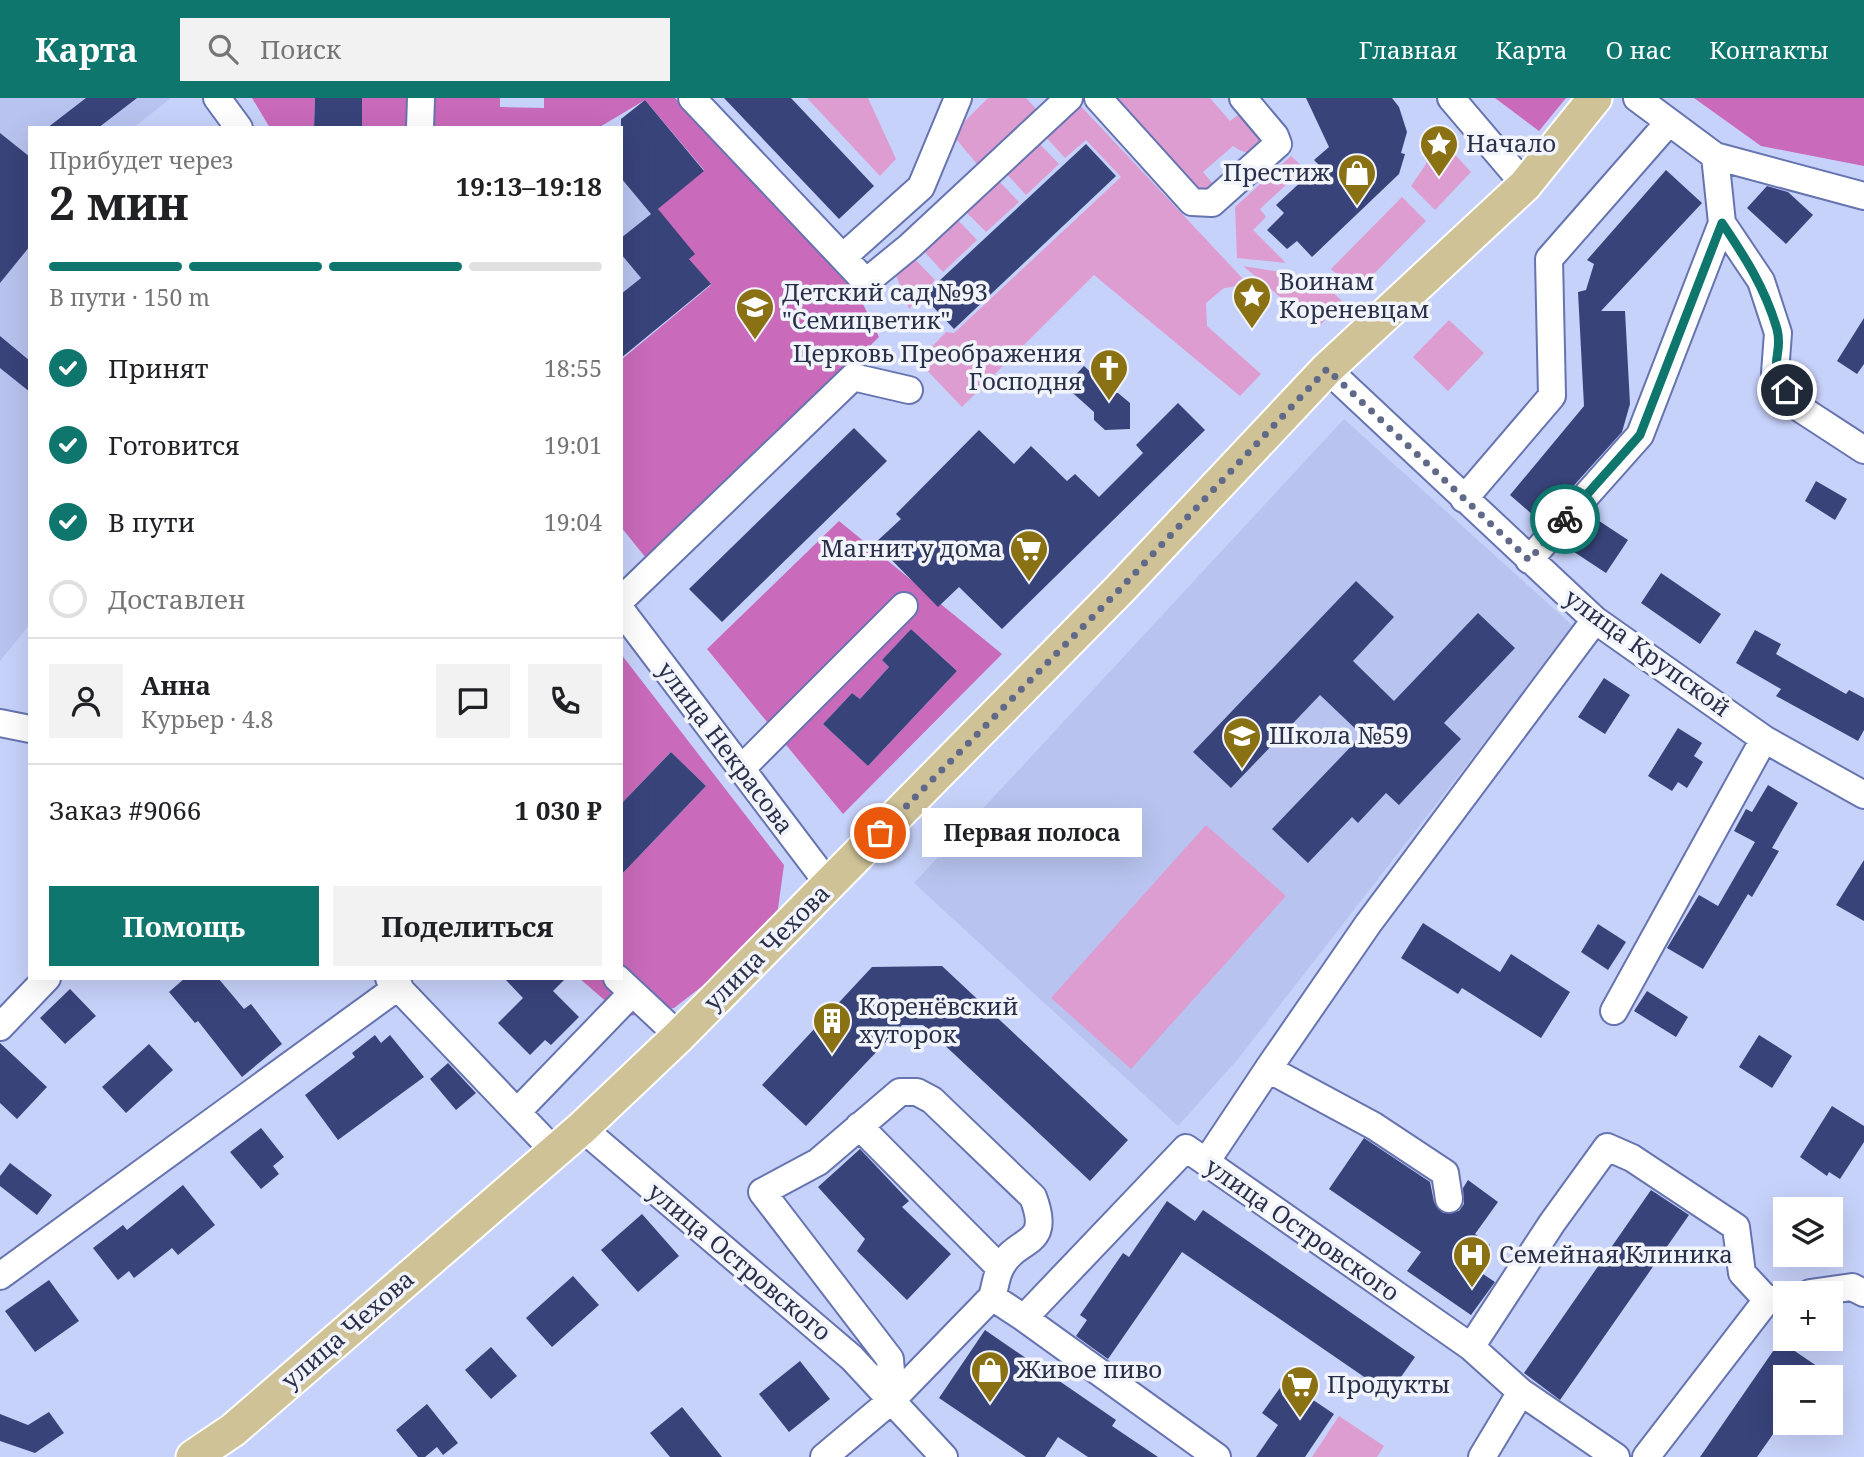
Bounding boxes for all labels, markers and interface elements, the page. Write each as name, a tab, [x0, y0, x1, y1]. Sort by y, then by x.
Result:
search box	[180, 18, 670, 81]
text: Карта	[35, 27, 138, 72]
icon: search	[204, 30, 242, 68]
text: Поиск	[260, 31, 341, 67]
text: Главная	[1359, 33, 1457, 66]
text: Карта	[1495, 33, 1568, 66]
text: О нас	[1606, 33, 1671, 66]
text: Контакты	[1709, 33, 1829, 66]
place icon: Начало	[1418, 123, 1460, 178]
place label: Начало	[1466, 126, 1556, 159]
text: Прибудет через	[49, 144, 233, 176]
shop icon: Престиж	[1336, 152, 1378, 207]
place label: Престиж	[1223, 155, 1331, 188]
text: 19:13–19:18	[456, 168, 602, 204]
text: 2 мин	[49, 171, 188, 233]
place label: Воинам Кореневцам	[1279, 264, 1429, 325]
place label: Детский сад №93 "Семицветик"	[782, 275, 988, 336]
place icon: Воинам Кореневцам	[1231, 275, 1273, 330]
text: В пути · 150 m	[49, 281, 210, 313]
school or university icon: Детский сад №93 "Семицветик"	[734, 286, 776, 341]
place label: Церковь Преображения Господня	[793, 336, 1082, 397]
church icon: Церковь Преображения Господня	[1088, 347, 1130, 402]
icon: check	[49, 349, 87, 387]
text: Принят	[108, 350, 209, 386]
text: 18:55	[544, 352, 602, 384]
pin	[1757, 360, 1817, 420]
icon: home	[1768, 371, 1806, 409]
icon: check	[49, 426, 87, 464]
text: Готовится	[108, 427, 240, 463]
text: 19:01	[544, 429, 602, 461]
courier	[1530, 484, 1600, 554]
icon: bike	[1546, 500, 1584, 538]
icon: check	[49, 503, 87, 541]
text: В пути	[108, 504, 195, 540]
text: 19:04	[544, 506, 602, 538]
supermarket icon: Магнит у дома	[1008, 528, 1050, 583]
place label: Магнит у дома	[821, 531, 1002, 564]
street label: улица Крупской	[1558, 580, 1738, 723]
text: Доставлен	[108, 581, 245, 617]
street label: улица Некрасова	[650, 654, 802, 840]
button: person	[49, 664, 123, 738]
button: chat	[436, 664, 510, 738]
button: phone	[528, 664, 602, 738]
text: Анна	[141, 667, 211, 703]
text: Курьер · 4.8	[141, 703, 273, 735]
school or university icon: Школа №59	[1221, 715, 1263, 770]
place label: Школа №59	[1269, 718, 1409, 751]
text: Заказ #9066	[49, 792, 201, 828]
text: 1 030 ₽	[514, 792, 602, 828]
pin	[850, 803, 910, 863]
callout: Первая полоса	[922, 808, 1142, 858]
icon: bag	[861, 814, 899, 852]
text: Первая полоса	[943, 816, 1121, 848]
street label: улица Чехова	[696, 877, 836, 1017]
button: Помощь	[49, 886, 319, 966]
button: Поделиться	[333, 886, 602, 966]
place label: Коренёвский хуторок	[859, 989, 1018, 1050]
building icon: Коренёвский хуторок	[811, 1000, 853, 1055]
street label: улица Островского	[1199, 1149, 1407, 1308]
street label: улица Островского	[641, 1174, 839, 1347]
map controls	[1773, 1197, 1843, 1435]
button: layers	[1773, 1197, 1843, 1267]
hospital icon: Семейная Клиника	[1451, 1234, 1493, 1289]
place label: Семейная Клиника	[1499, 1237, 1733, 1270]
street label: улица Чехова	[274, 1262, 421, 1396]
button: +	[1773, 1281, 1843, 1351]
shop icon: Живое пиво	[969, 1349, 1011, 1404]
place label: Живое пиво	[1016, 1352, 1162, 1385]
supermarket icon: Продукты	[1279, 1364, 1321, 1419]
button: −	[1773, 1365, 1843, 1435]
place label: Продукты	[1327, 1367, 1450, 1400]

